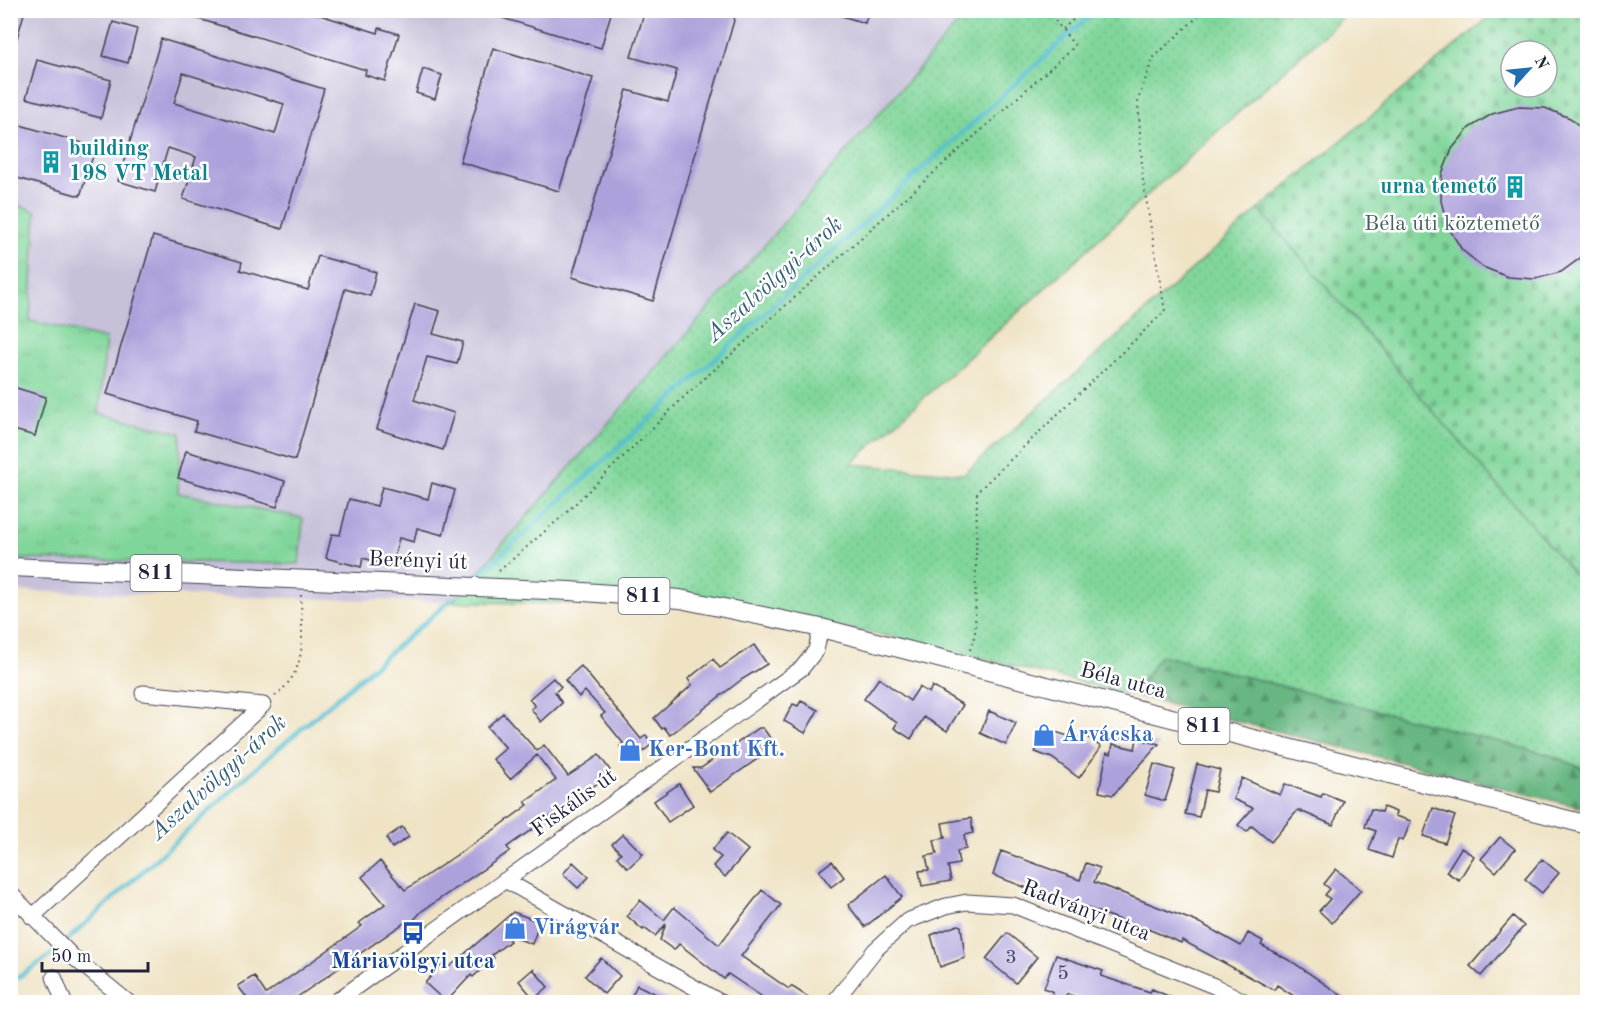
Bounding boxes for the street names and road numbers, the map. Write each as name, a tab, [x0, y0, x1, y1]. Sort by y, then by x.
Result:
street label: Berényi út	[368, 548, 468, 574]
road number: 811	[130, 555, 182, 591]
road number: 811	[618, 578, 670, 614]
street label: Béla utca	[1078, 659, 1169, 703]
road number: 811	[1178, 708, 1230, 744]
street label: Fiskális út	[527, 765, 621, 841]
street label: Radványi utca	[1019, 876, 1153, 946]

